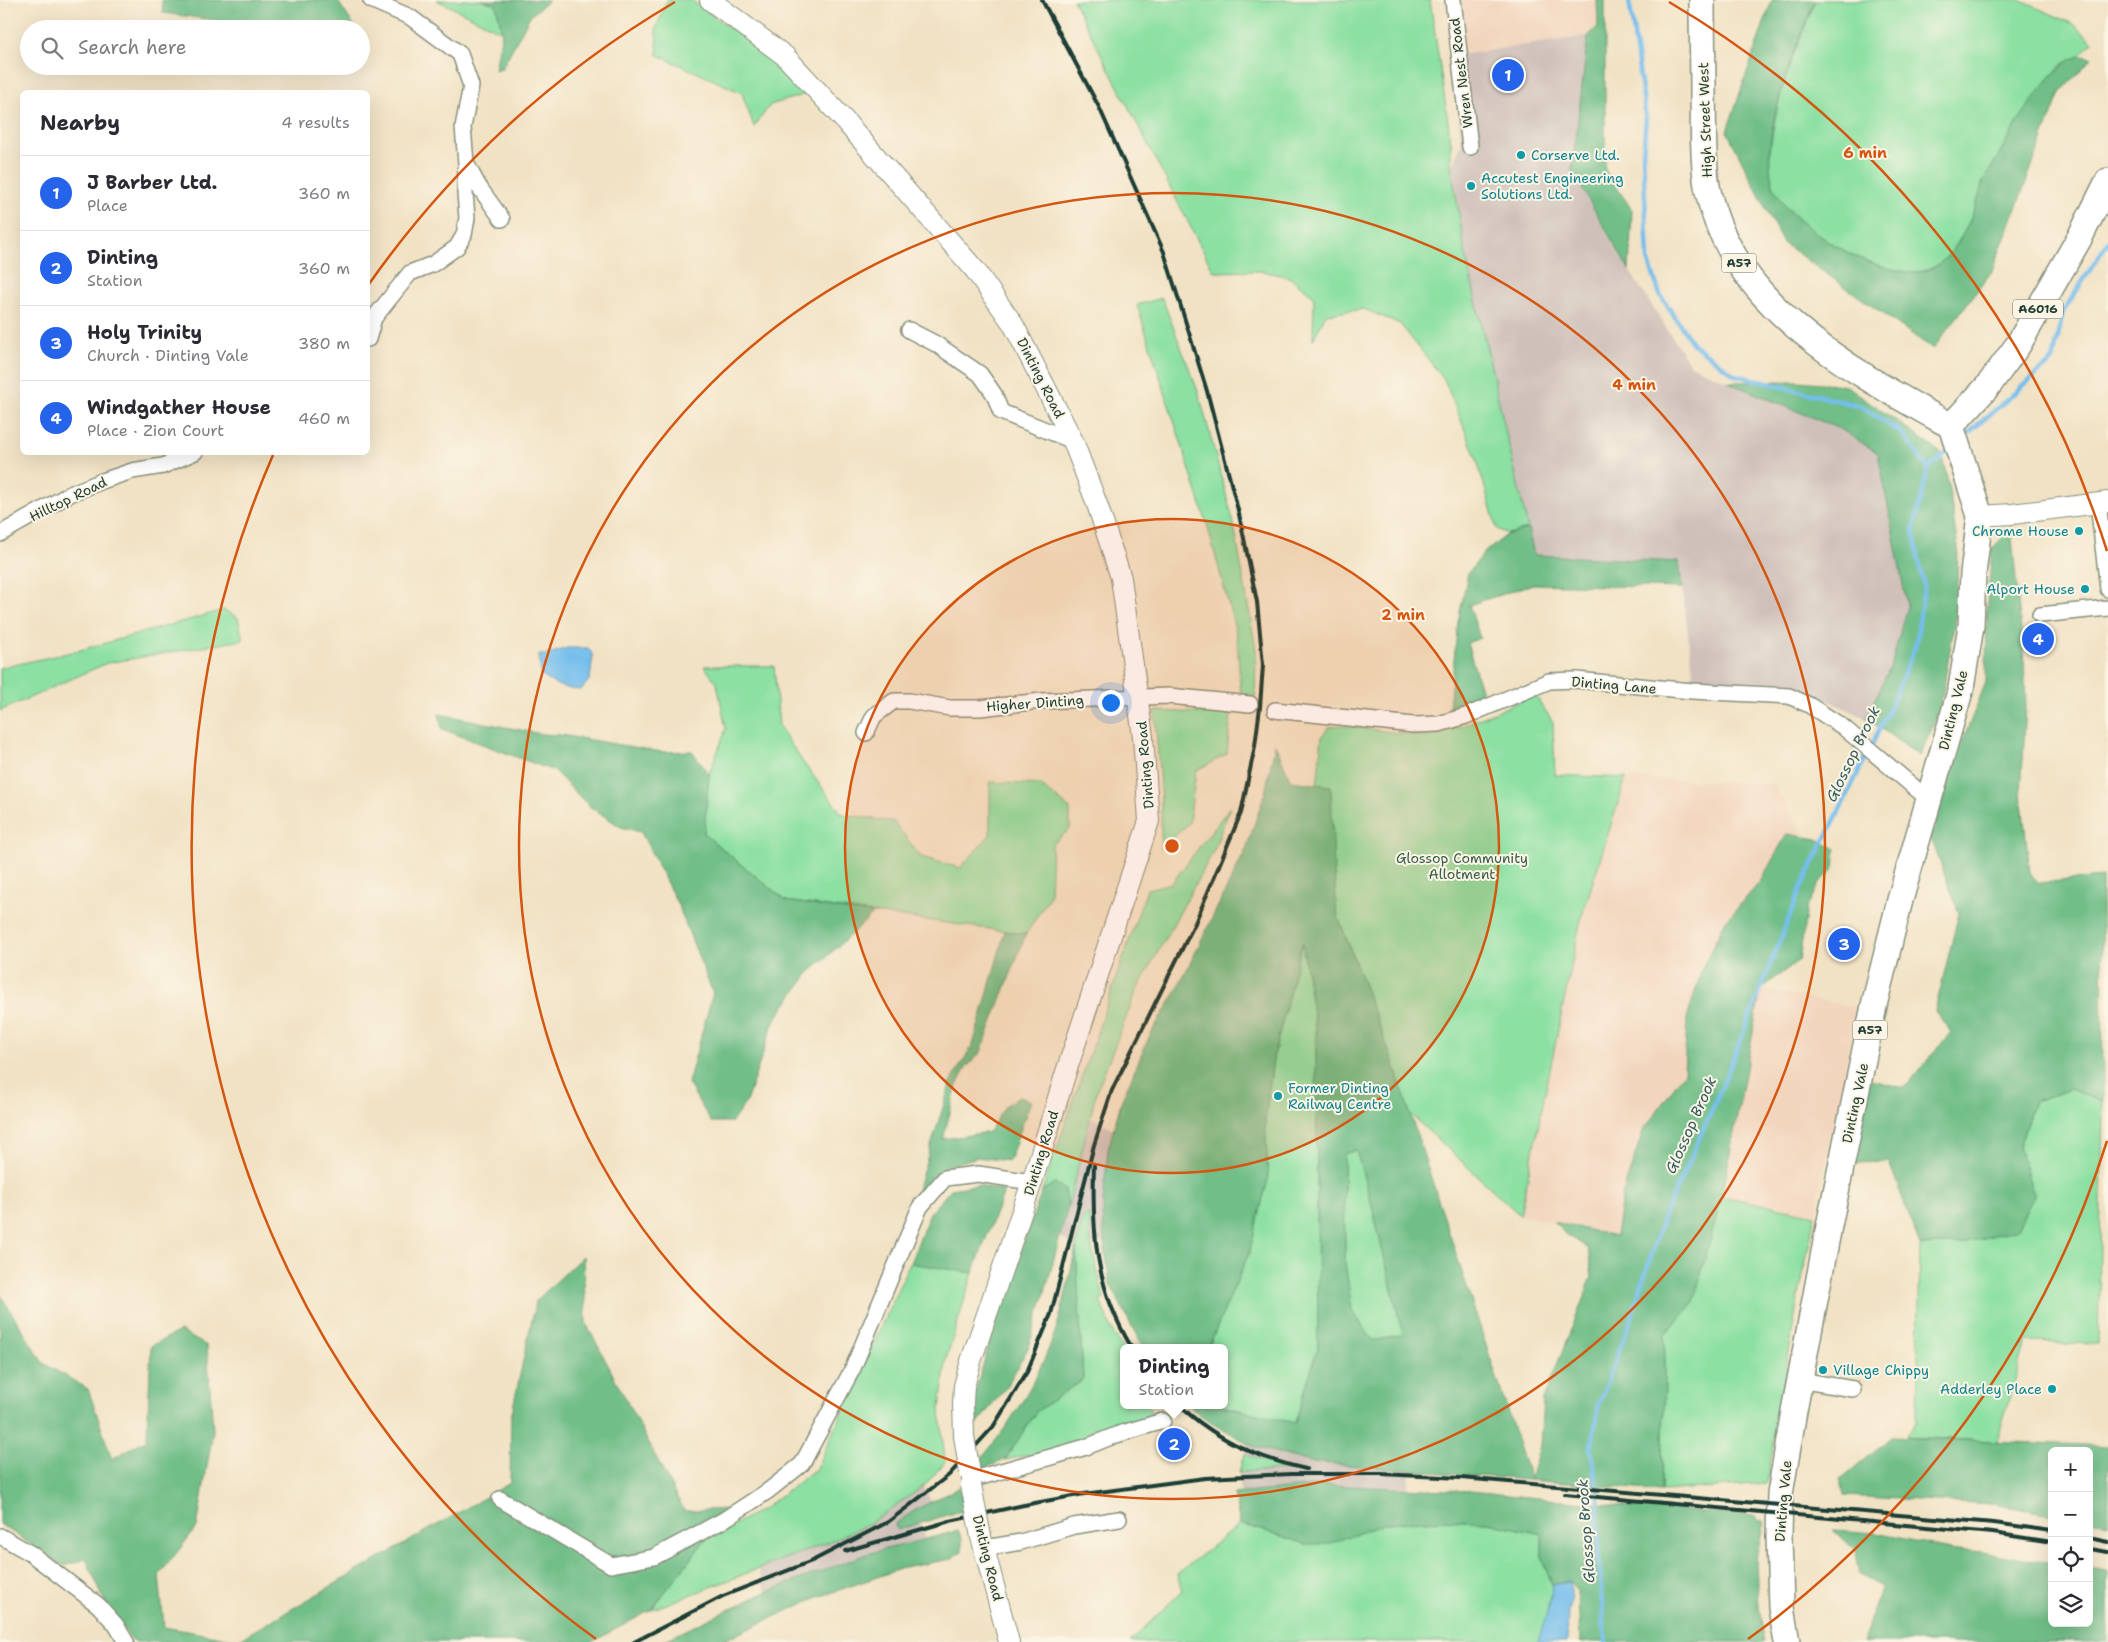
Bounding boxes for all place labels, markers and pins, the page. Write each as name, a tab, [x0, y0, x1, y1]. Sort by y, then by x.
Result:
pin: 1	[1492, 56, 1524, 94]
place label: Corserve Ltd.	[1531, 146, 1620, 164]
marker: Corserve Ltd.	[1515, 149, 1527, 161]
place label: Accutest Engineering Solutions Ltd.	[1481, 169, 1624, 203]
marker: Accutest Engineering Solutions Ltd.	[1465, 180, 1477, 192]
place label: Chrome House	[1972, 522, 2069, 540]
marker: Chrome House	[2073, 525, 2085, 537]
place label: Alport House	[1986, 580, 2075, 598]
marker: Alport House	[2079, 583, 2091, 595]
pin: 4	[2022, 620, 2054, 658]
centre of rings	[1163, 837, 1181, 855]
pin: 3	[1828, 925, 1860, 963]
place label: Former Dinting Railway Centre	[1288, 1079, 1391, 1113]
marker: Former Dinting Railway Centre	[1272, 1090, 1284, 1102]
place label: Village Chippy	[1833, 1361, 1929, 1379]
marker: Village Chippy	[1817, 1364, 1829, 1376]
place label: Adderley Place	[1940, 1380, 2042, 1398]
marker: Adderley Place	[2046, 1383, 2058, 1395]
pin: 2	[1158, 1425, 1190, 1463]

